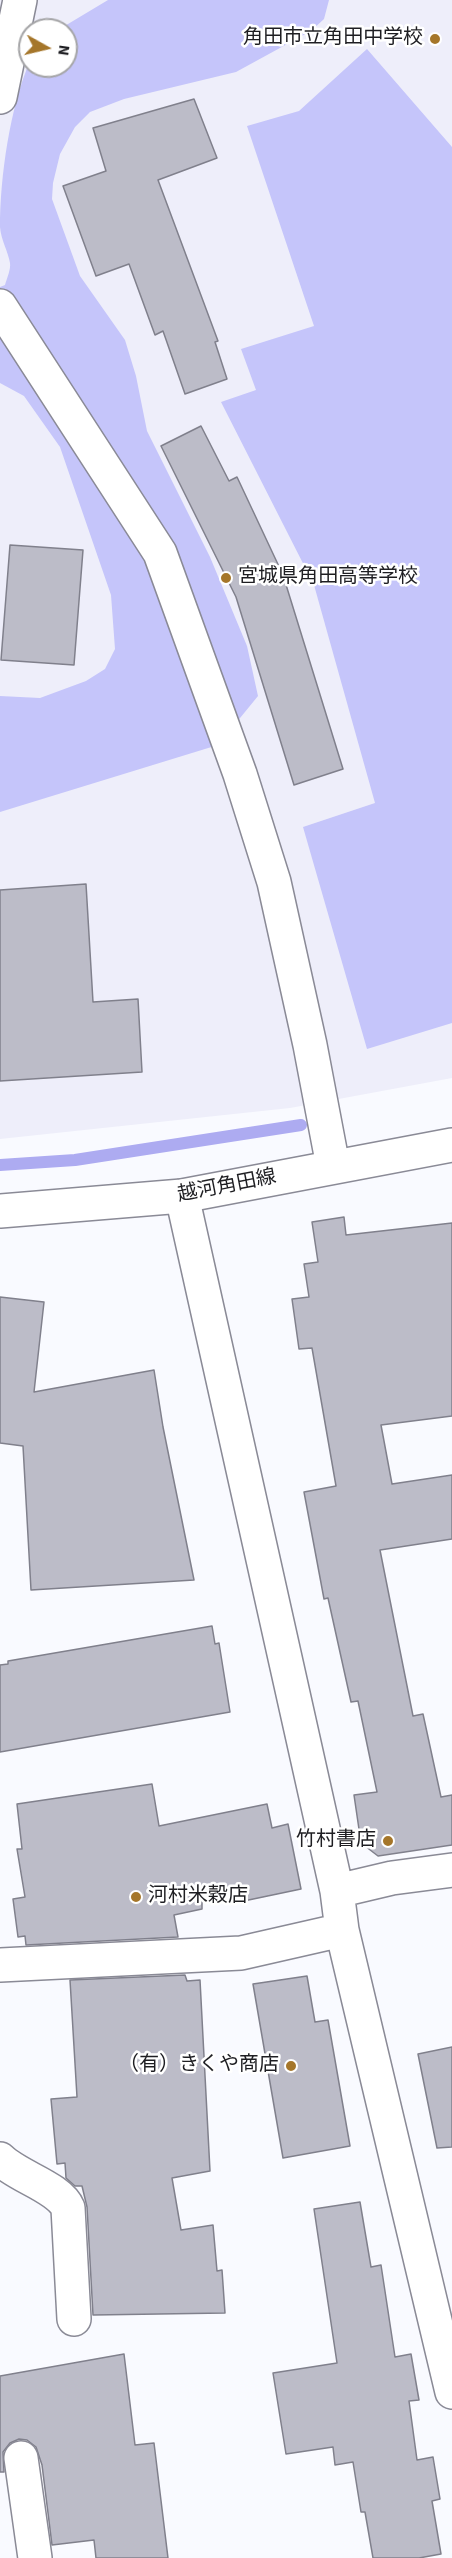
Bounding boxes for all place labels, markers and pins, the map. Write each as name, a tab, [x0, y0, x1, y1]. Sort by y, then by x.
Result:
place label: 角田市立角田中学校	[243, 27, 423, 51]
marker: 角田市立角田中学校	[428, 32, 442, 46]
place label: 宮城県角田高等学校	[238, 566, 418, 590]
marker: 宮城県角田高等学校	[219, 571, 233, 585]
place label: 竹村書店	[296, 1829, 376, 1853]
marker: 竹村書店	[381, 1834, 395, 1848]
place label: 河村米穀店	[148, 1885, 248, 1909]
marker: 河村米穀店	[129, 1890, 143, 1904]
place label: （有）きくや商店	[119, 2054, 279, 2078]
marker: （有）きくや商店	[284, 2059, 298, 2073]

